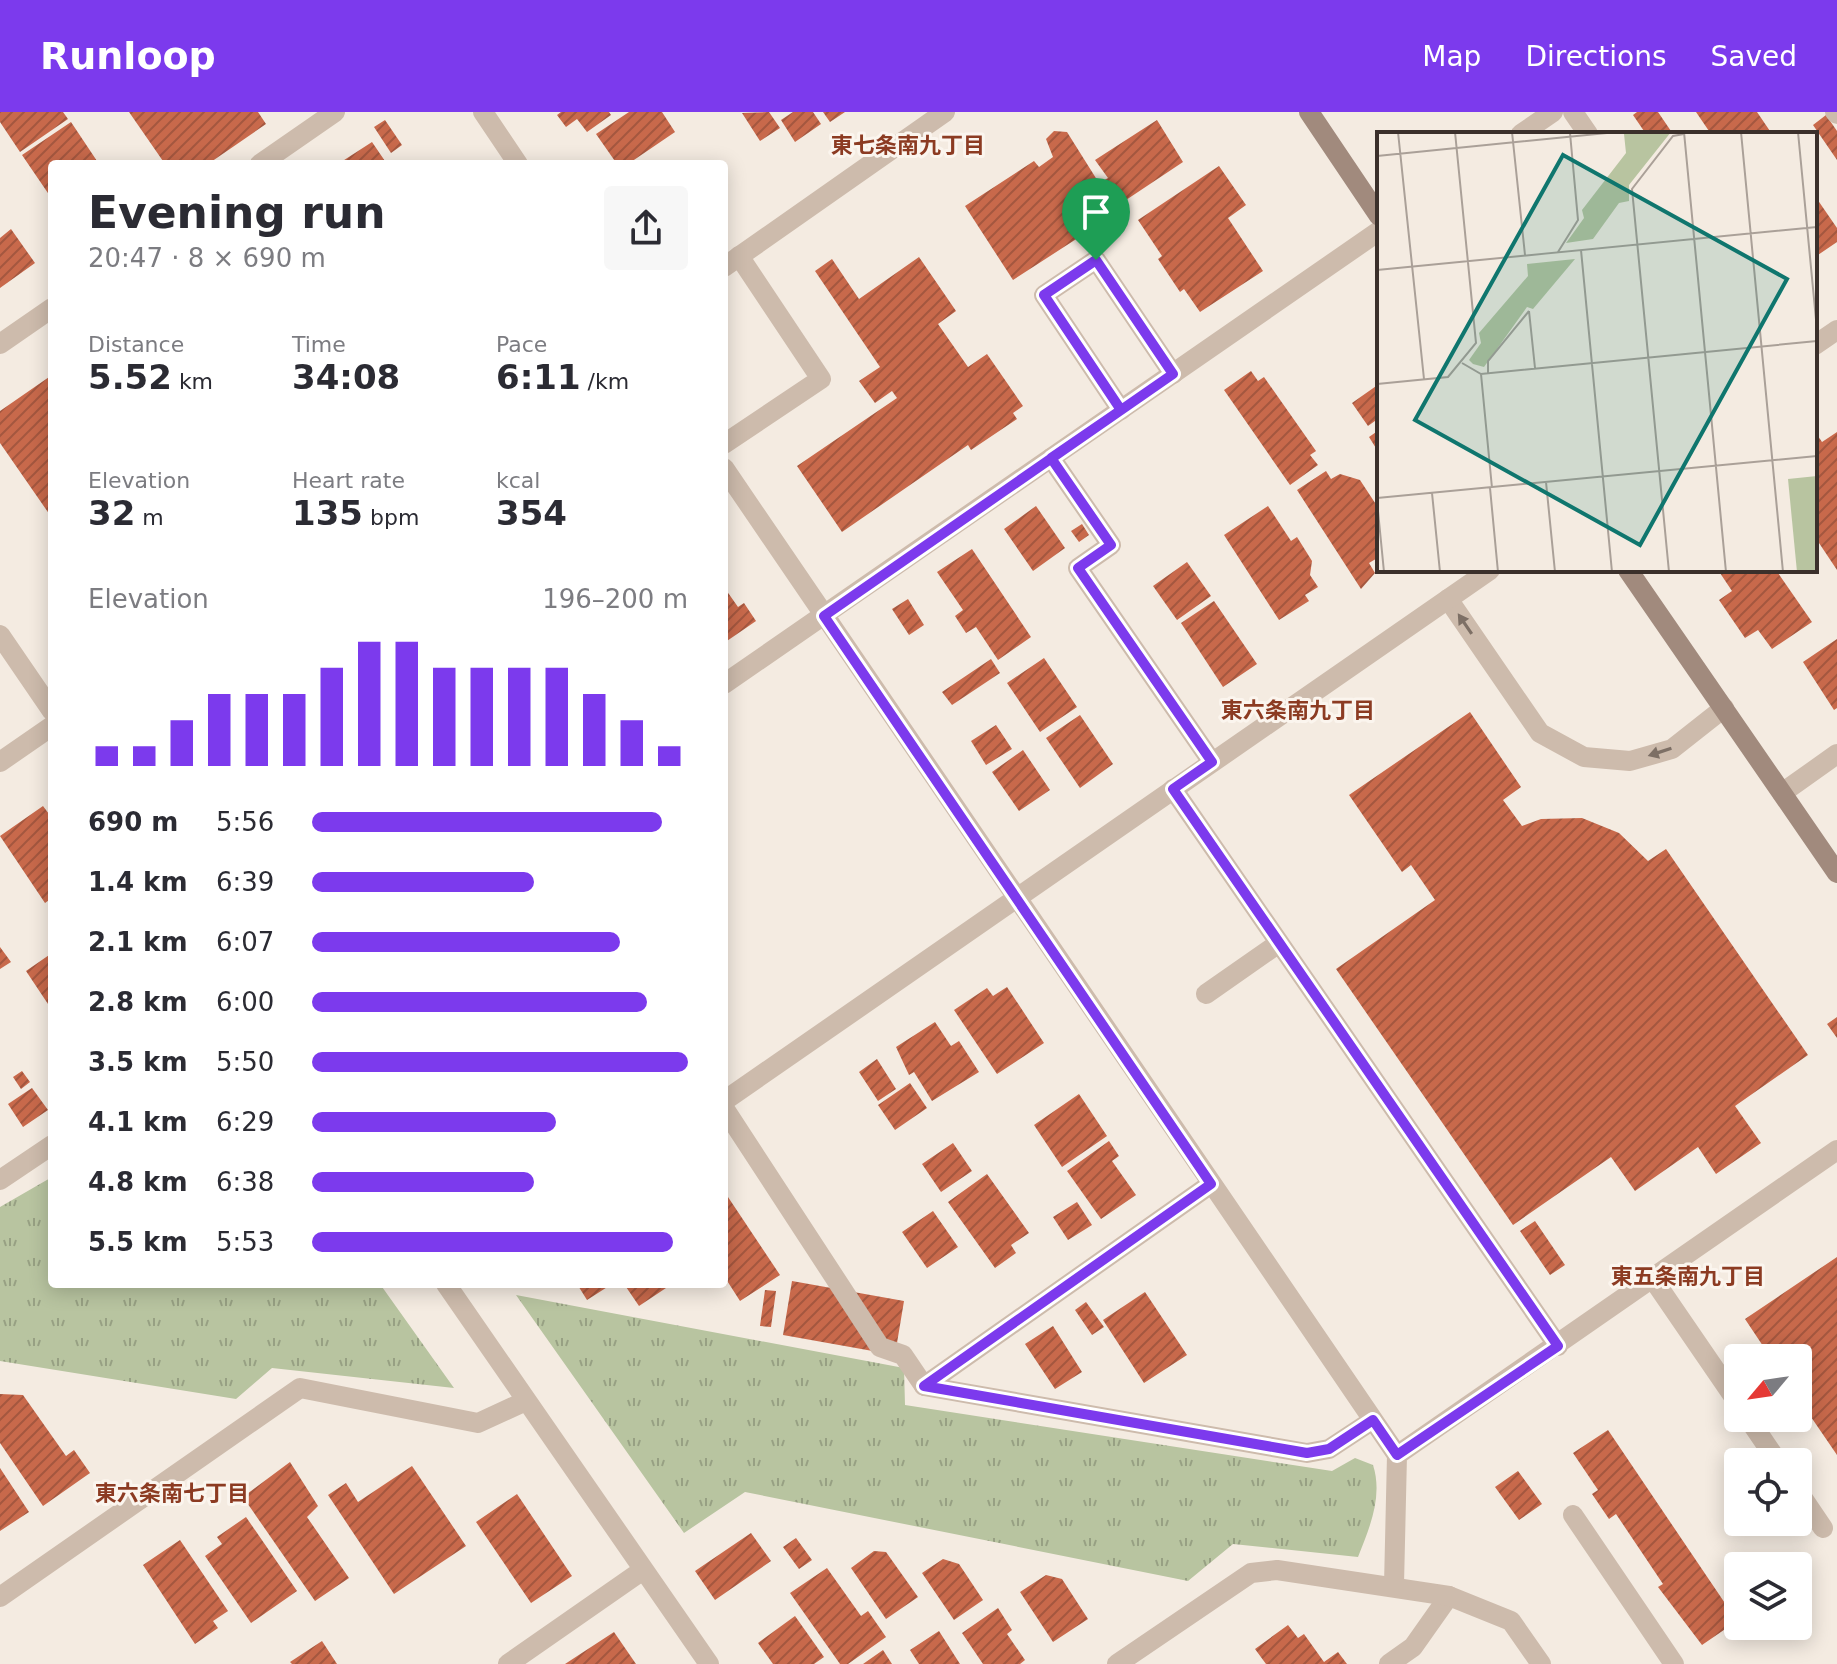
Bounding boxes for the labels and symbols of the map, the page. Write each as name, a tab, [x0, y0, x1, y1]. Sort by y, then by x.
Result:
inset map	[1377, 132, 1817, 572]
district label: 東七条南九丁目	[831, 133, 985, 158]
pin	[1062, 178, 1130, 260]
one-way arrow	[1458, 613, 1473, 635]
district label: 東六条南九丁目	[1221, 698, 1375, 723]
one-way arrow	[1648, 746, 1672, 758]
district label: 東五条南九丁目	[1611, 1264, 1765, 1289]
north arrow	[1724, 1344, 1812, 1432]
district label: 東六条南七丁目	[95, 1481, 249, 1506]

